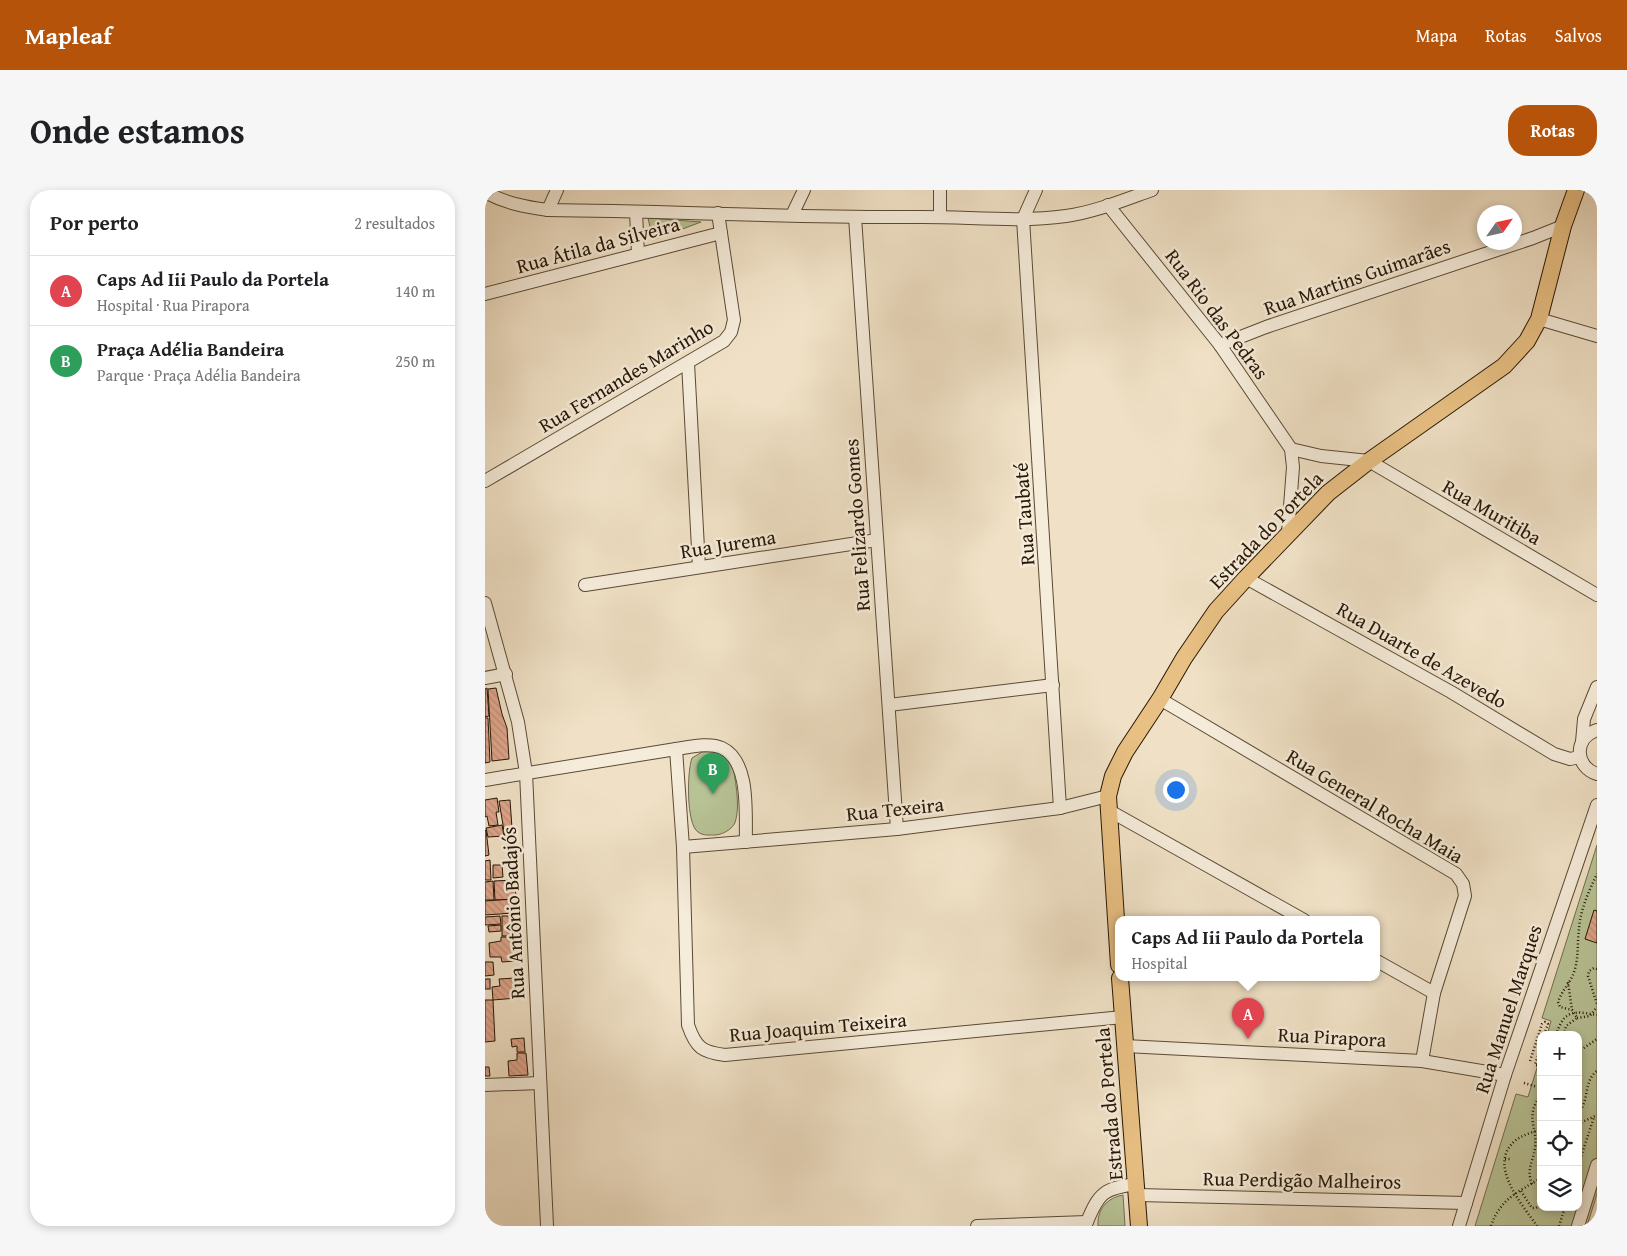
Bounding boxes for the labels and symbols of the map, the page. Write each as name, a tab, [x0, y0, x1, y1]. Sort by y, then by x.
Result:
north arrow	[1477, 205, 1522, 250]
street label: Rua Átila da Silveira	[513, 209, 683, 280]
street label: Rua Martins Guimarães	[1260, 231, 1454, 322]
street label: Rua Rio das Pedras	[1159, 242, 1276, 385]
street label: Rua Fernandes Marinho	[533, 312, 719, 439]
street label: Rua Felizardo Gomes	[836, 438, 877, 612]
street label: Rua Taubaté	[1005, 462, 1042, 566]
street label: Estrada do Portela	[1202, 464, 1330, 595]
street label: Rua Muritiba	[1437, 472, 1547, 552]
street label: Rua Jurema	[678, 522, 778, 565]
street label: Rua Duarte de Azevedo	[1332, 594, 1513, 715]
street label: Rua General Rocha Maia	[1281, 741, 1470, 870]
pin: B	[697, 753, 729, 794]
your location	[1163, 777, 1189, 803]
street label: Rua Texeira	[845, 789, 946, 828]
street label: Rua Antônio Badajós	[493, 826, 532, 1000]
street label: Rua Manuel Marques	[1467, 921, 1549, 1097]
pin: A	[1232, 998, 1264, 1039]
street label: Rua Joaquim Teixeira	[728, 1004, 908, 1049]
street label: Rua Pirapora	[1277, 1019, 1388, 1054]
street label: Estrada do Portela	[1087, 1026, 1130, 1182]
street label: Rua Perdigão Malheiros	[1203, 1163, 1402, 1196]

